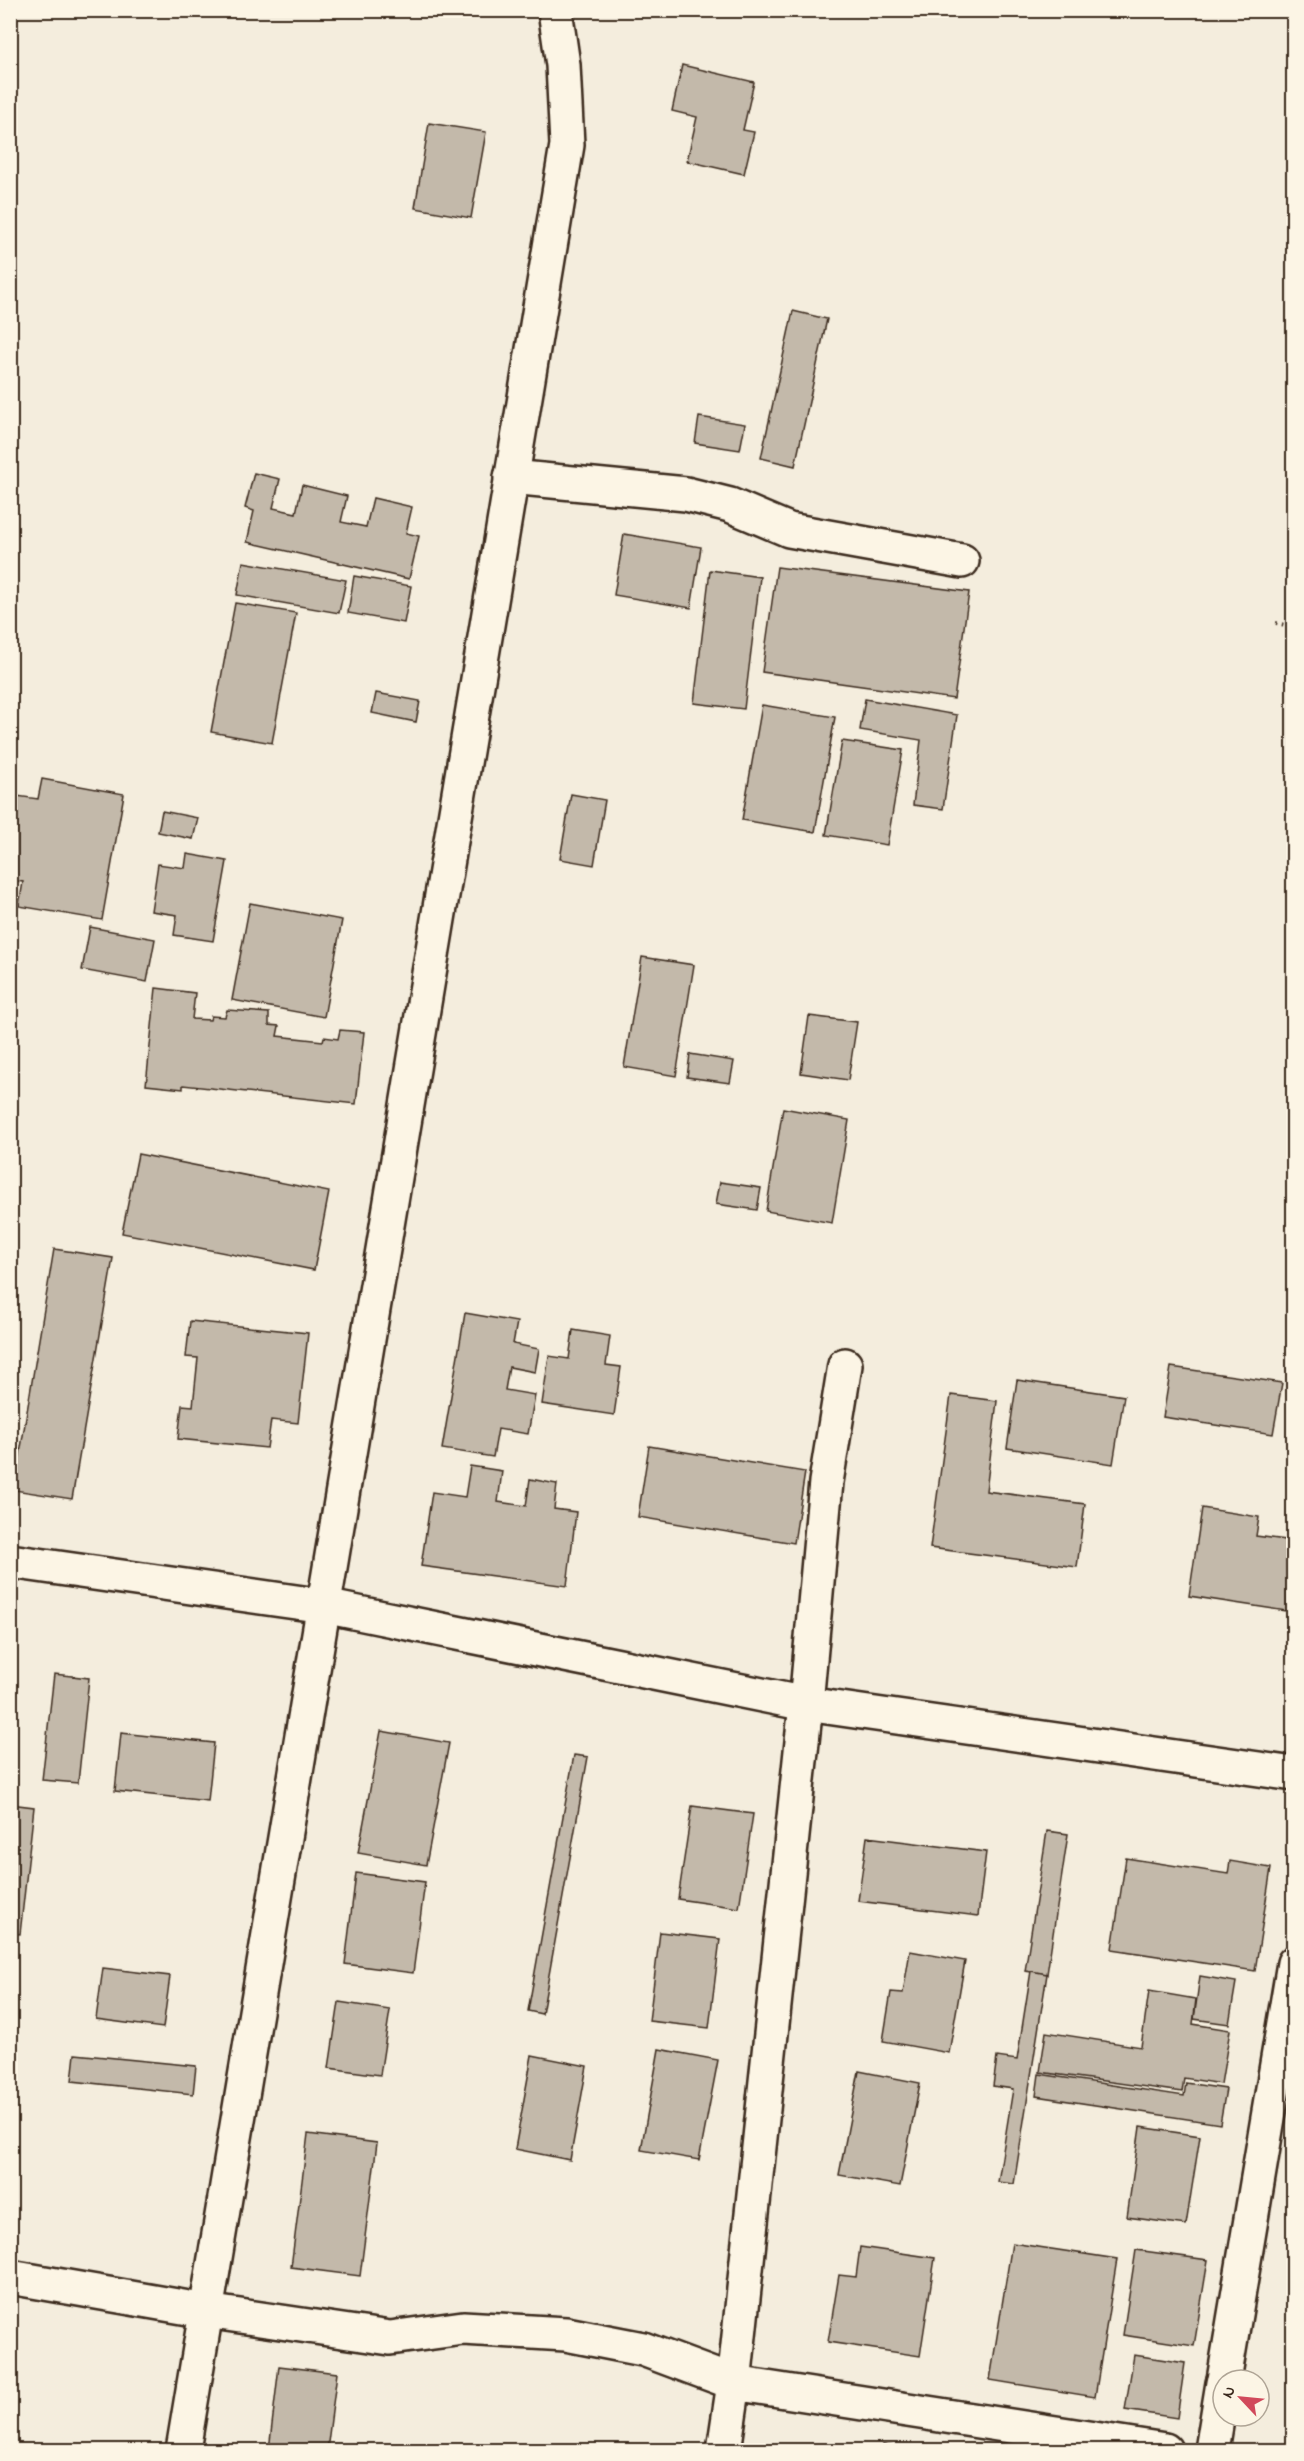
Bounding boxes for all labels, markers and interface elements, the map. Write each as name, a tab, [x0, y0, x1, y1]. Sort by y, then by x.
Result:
north arrow	[1211, 2368, 1271, 2428]
text: N	[1216, 2382, 1243, 2402]

